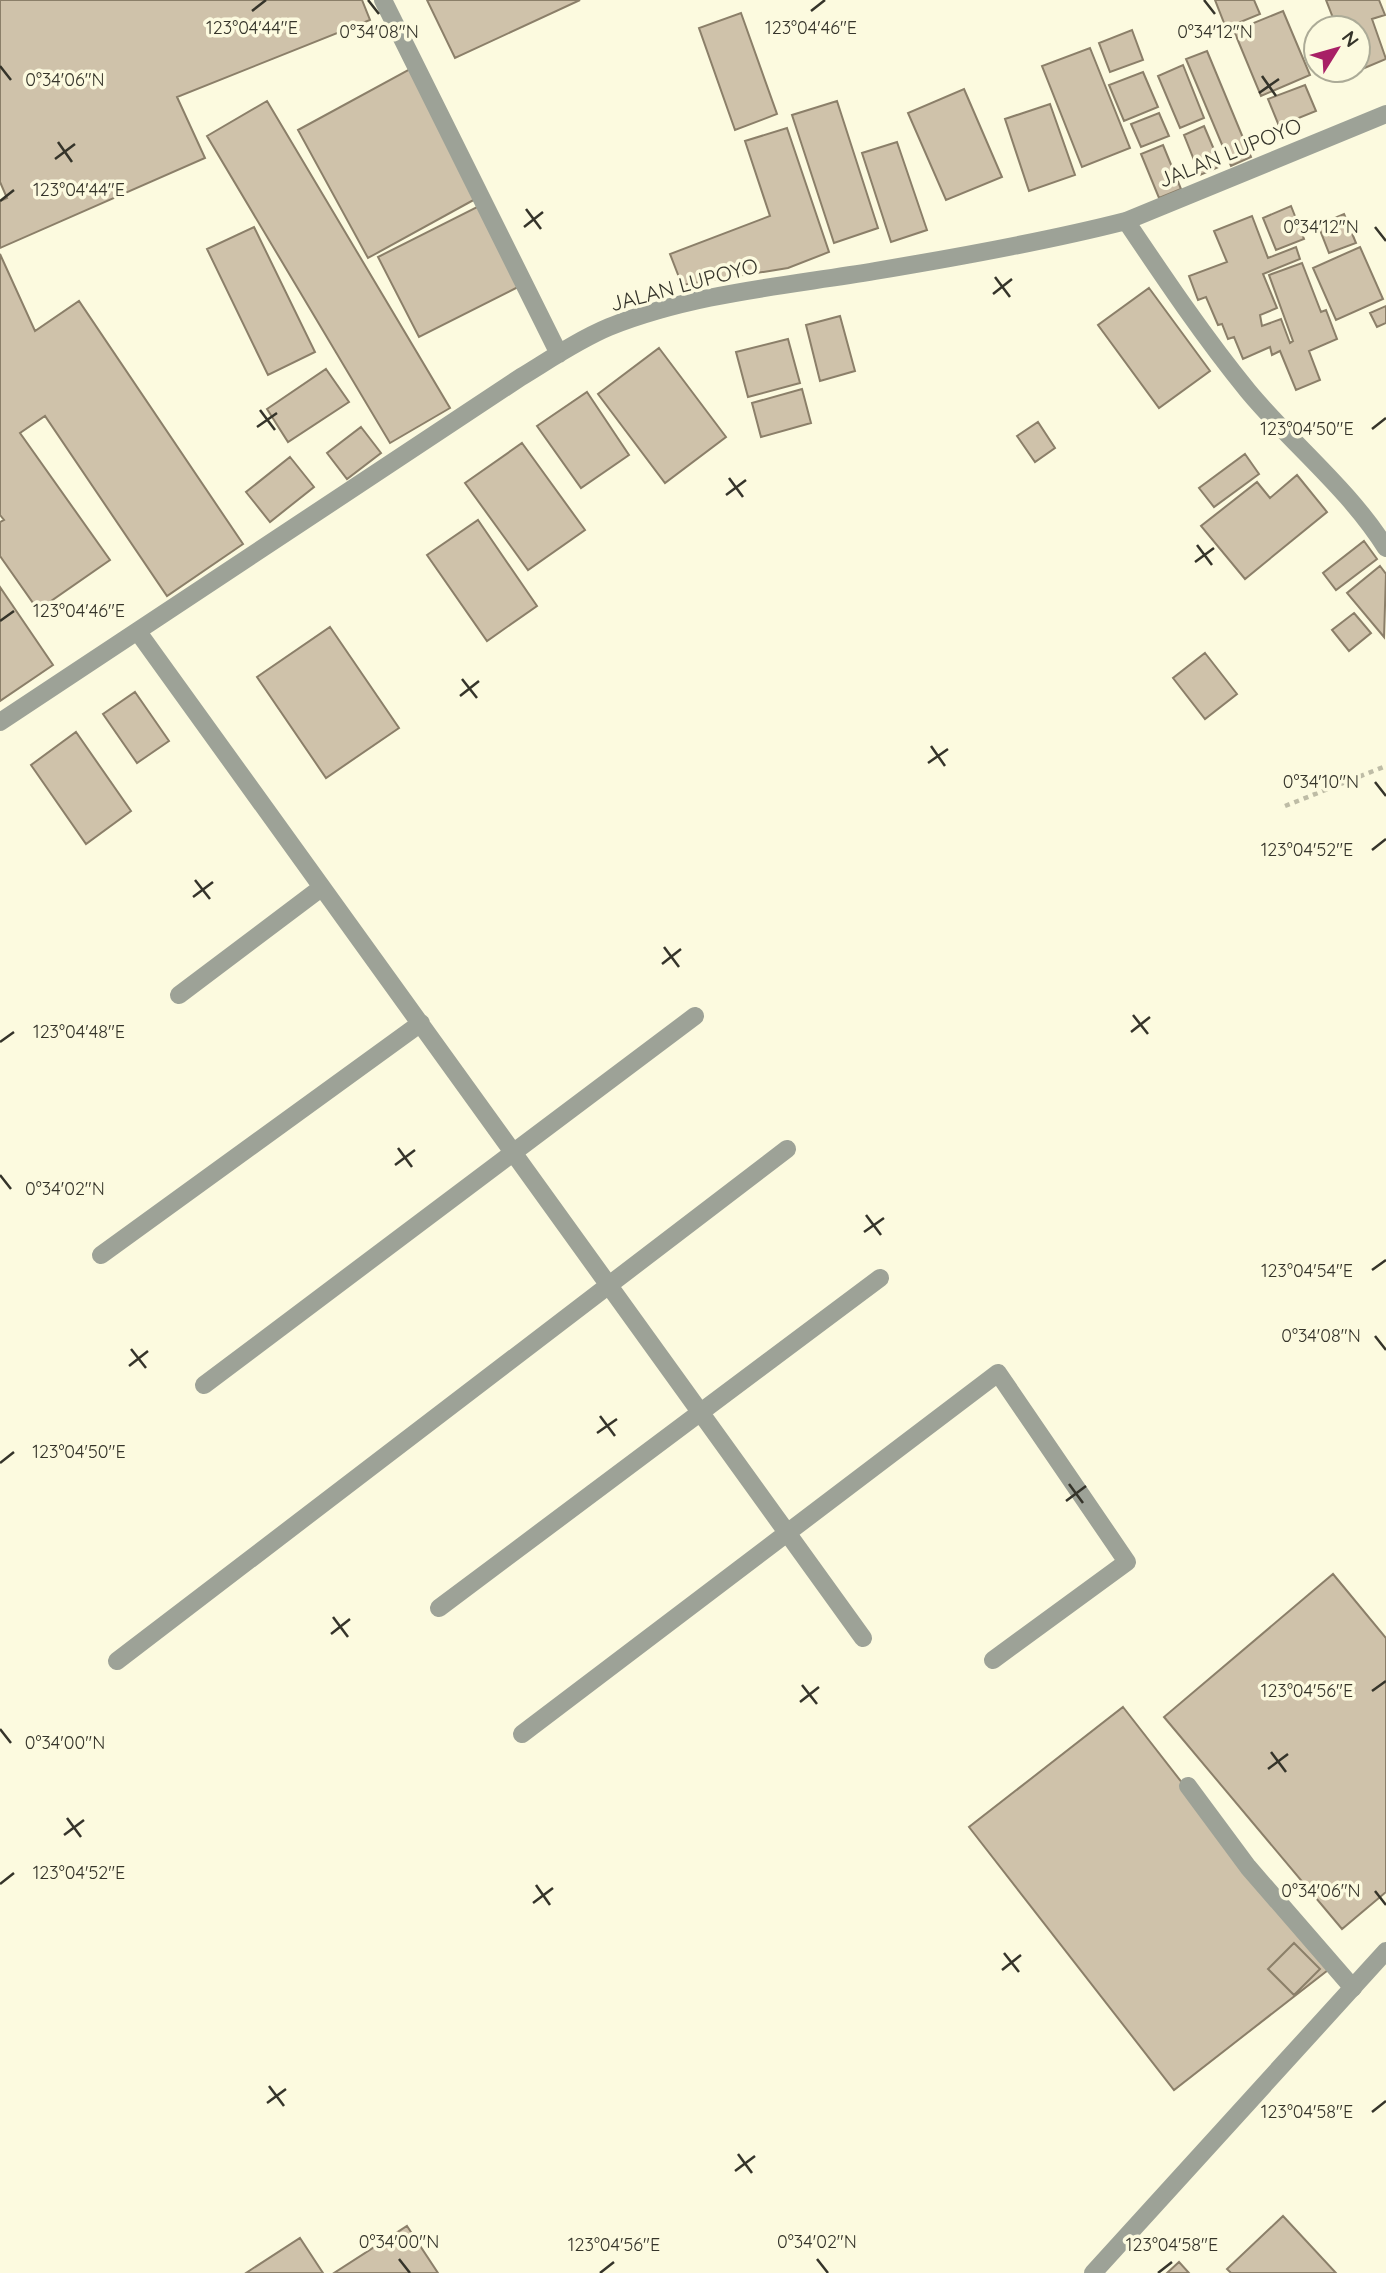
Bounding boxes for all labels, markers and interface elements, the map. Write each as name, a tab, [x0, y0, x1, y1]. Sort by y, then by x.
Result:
north arrow	[1302, 14, 1372, 84]
text: 123°04'44"E	[206, 16, 298, 39]
text: 123°04'46"E	[765, 16, 857, 39]
text: 0°34'08"N	[339, 20, 419, 43]
text: 0°34'12"N	[1177, 20, 1253, 43]
text: N	[1337, 26, 1364, 52]
text: 0°34'06"N	[25, 68, 105, 91]
street label: JALAN LUPOYO	[1154, 112, 1305, 193]
text: 123°04'44"E	[33, 178, 125, 201]
text: 0°34'12"N	[1283, 215, 1359, 238]
street label: JALAN LUPOYO	[607, 252, 761, 316]
text: 123°04'50"E	[1260, 417, 1354, 440]
text: 123°04'46"E	[33, 599, 125, 622]
text: 0°34'10"N	[1283, 770, 1359, 793]
text: 123°04'52"E	[1261, 838, 1353, 861]
text: 123°04'48"E	[33, 1020, 125, 1043]
text: 0°34'02"N	[25, 1177, 105, 1200]
text: 123°04'54"E	[1261, 1259, 1353, 1282]
text: 0°34'08"N	[1281, 1324, 1361, 1347]
text: 123°04'50"E	[32, 1440, 126, 1463]
text: 123°04'56"E	[1261, 1679, 1353, 1702]
text: 0°34'00"N	[25, 1731, 105, 1754]
text: 123°04'52"E	[33, 1861, 125, 1884]
text: 0°34'06"N	[1281, 1879, 1361, 1902]
text: 123°04'58"E	[1261, 2100, 1353, 2123]
text: 0°34'00"N	[359, 2230, 439, 2253]
text: 0°34'02"N	[777, 2230, 857, 2253]
text: 123°04'56"E	[568, 2233, 660, 2256]
text: 123°04'58"E	[1126, 2233, 1218, 2256]

